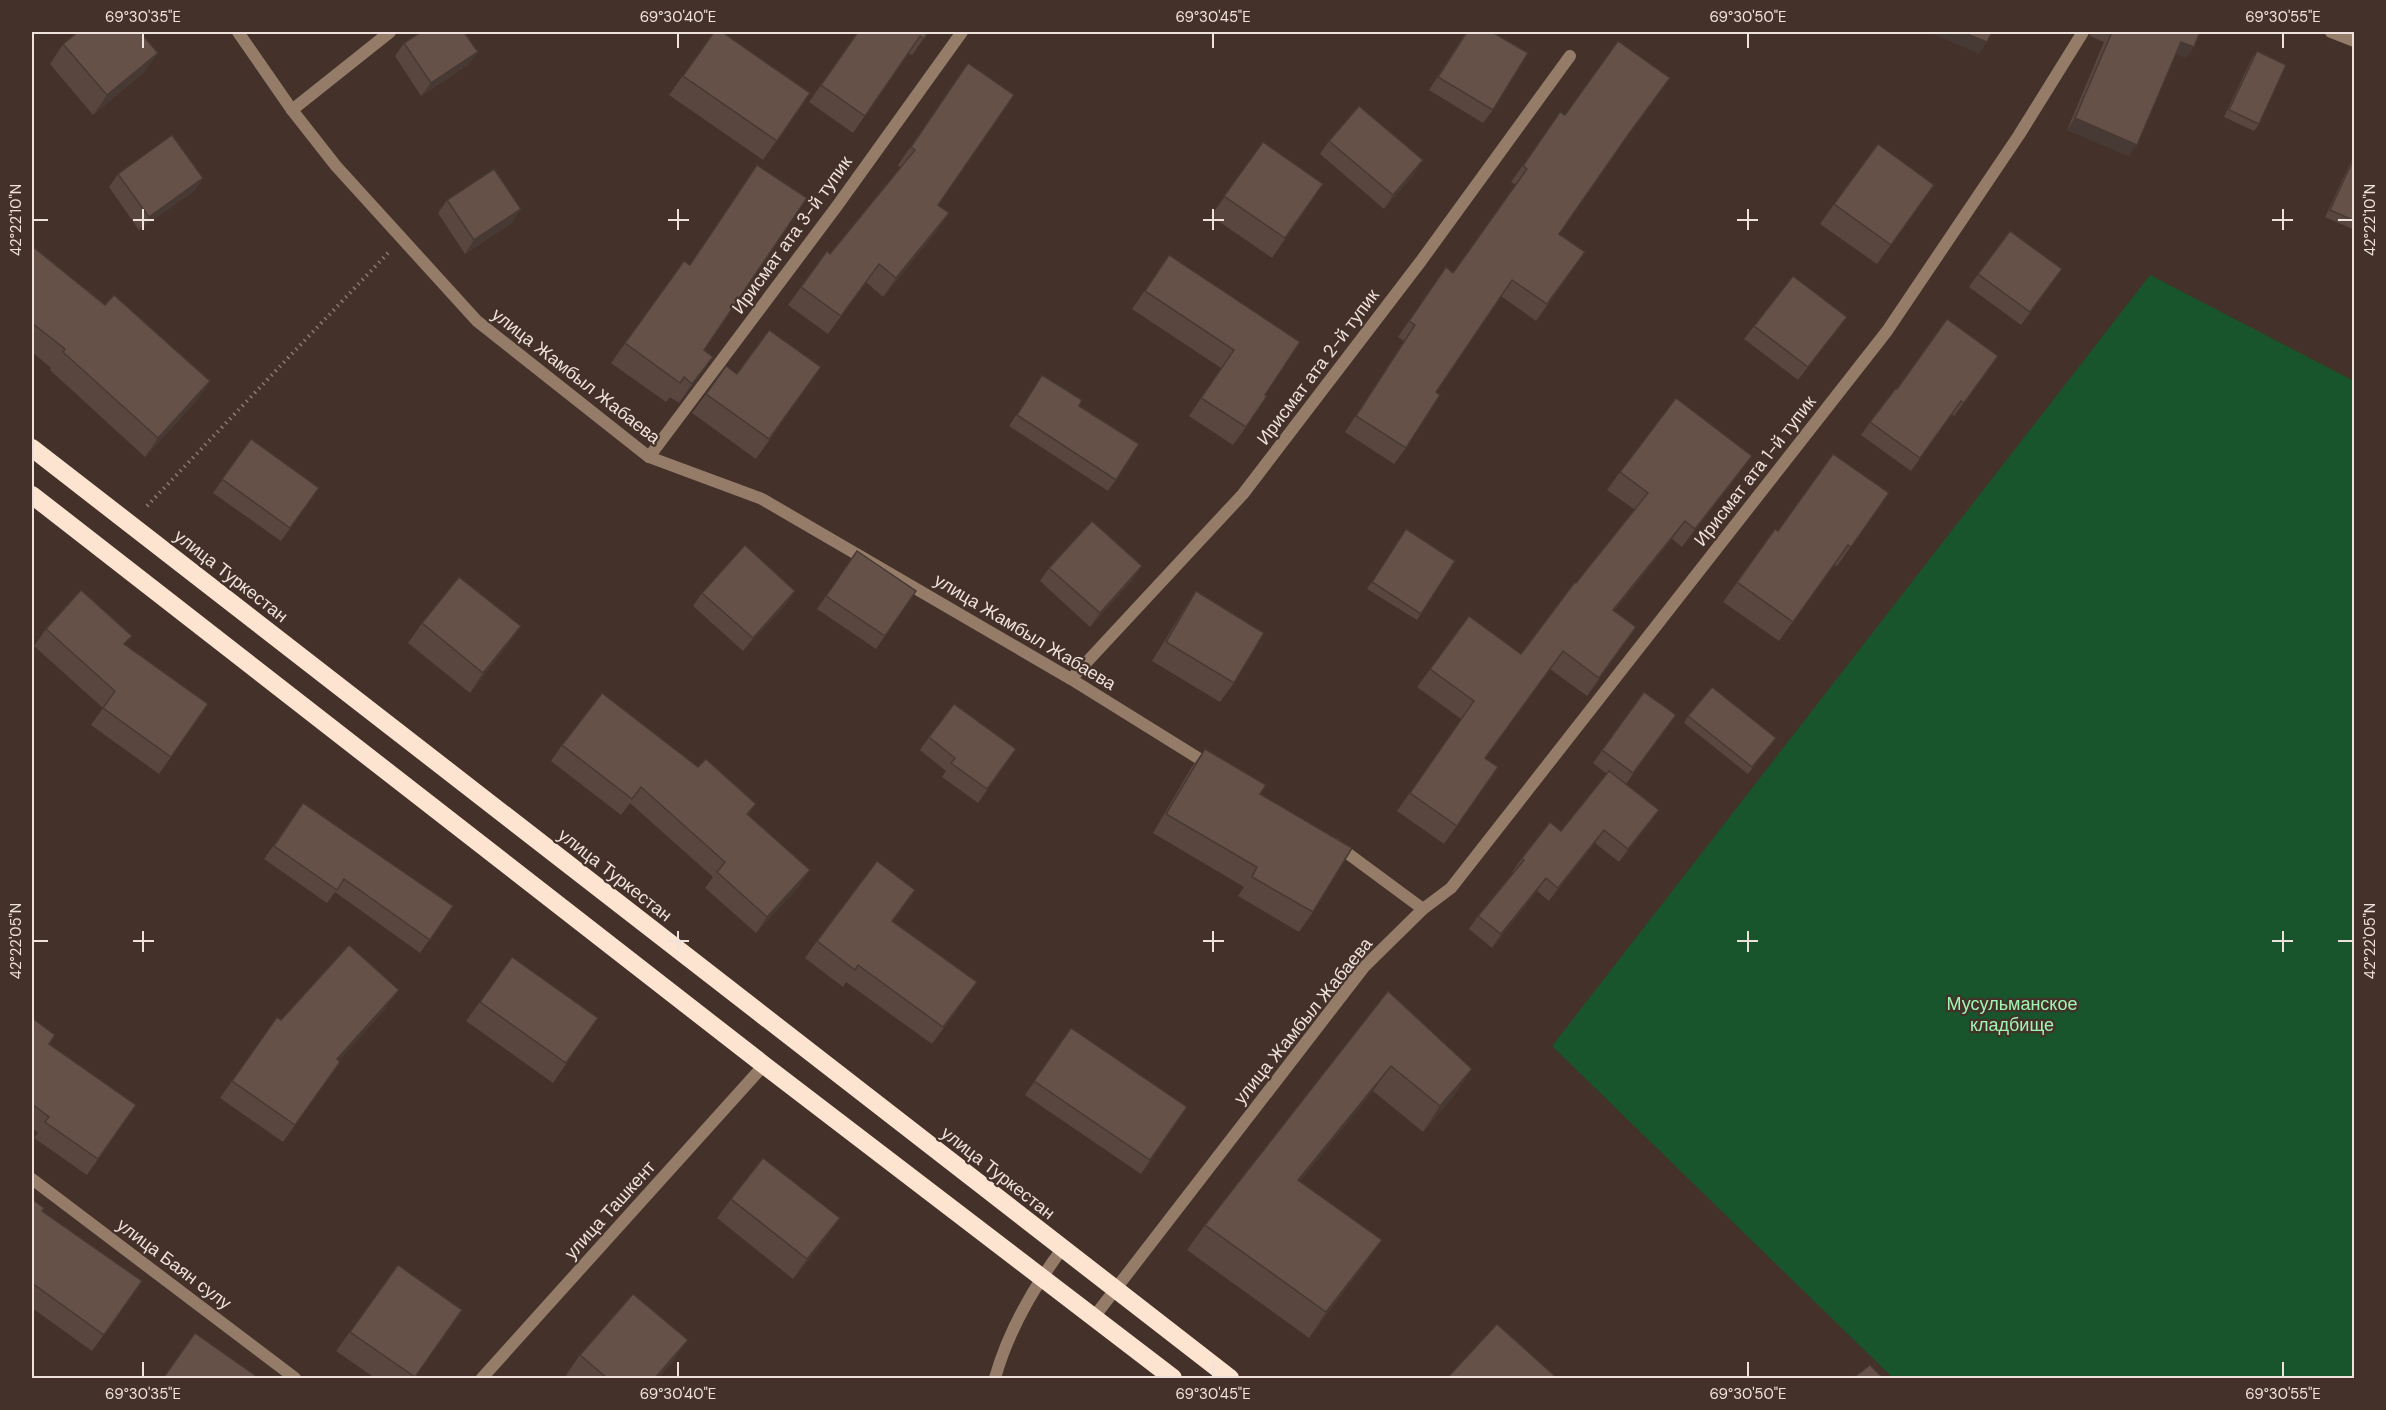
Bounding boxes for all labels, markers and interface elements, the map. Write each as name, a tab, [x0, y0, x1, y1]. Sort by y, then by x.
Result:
text: 69°30'35"E	[105, 7, 181, 27]
text: 69°30'40"E	[640, 7, 716, 27]
text: 69°30'45"E	[1175, 7, 1251, 27]
text: 69°30'50"E	[1710, 7, 1787, 27]
text: 69°30'55"E	[2245, 7, 2321, 27]
street label: Ирисмат ата 3-й тупик	[727, 151, 858, 319]
text: 42°22'10"N	[6, 184, 26, 256]
text: 42°22'10"N	[2360, 184, 2380, 256]
street label: Ирисмат ата 2-й тупик	[1251, 284, 1385, 450]
street label: улица Жамбыл Жабаева	[487, 303, 666, 450]
street label: Ирисмат ата 1-й тупик	[1689, 391, 1821, 551]
street label: улица Туркестан	[169, 524, 293, 628]
street label: улица Жамбыл Жабаева	[930, 568, 1121, 696]
street label: улица Туркестан	[553, 823, 677, 927]
text: 42°22'05"N	[6, 903, 26, 979]
text: 42°22'05"N	[2360, 903, 2380, 979]
street label: улица Жамбыл Жабаева	[1228, 932, 1378, 1109]
park label: Мусульманское кладбище	[1947, 992, 2077, 1037]
street label: улица Туркестан	[936, 1121, 1060, 1225]
street label: улица Ташкент	[559, 1155, 661, 1265]
street label: улица Баян сулу	[112, 1213, 236, 1315]
text: 69°30'35"E	[105, 1384, 181, 1404]
text: 69°30'40"E	[640, 1384, 716, 1404]
text: 69°30'45"E	[1175, 1384, 1251, 1404]
text: 69°30'50"E	[1710, 1384, 1787, 1404]
text: 69°30'55"E	[2245, 1384, 2321, 1404]

